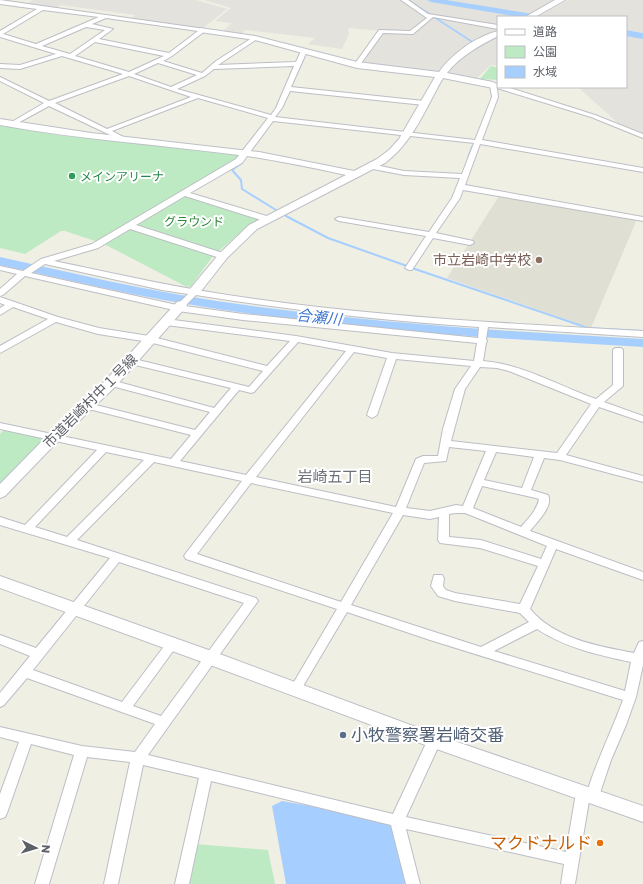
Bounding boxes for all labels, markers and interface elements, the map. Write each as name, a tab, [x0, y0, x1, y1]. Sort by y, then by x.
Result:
legend	[497, 16, 627, 88]
text: 道路	[533, 23, 557, 40]
text: 公園	[533, 43, 557, 60]
text: 水域	[533, 63, 557, 80]
place label: メインアリーナ	[80, 168, 164, 185]
marker: メインアリーナ	[67, 171, 77, 181]
park label: グラウンド	[164, 213, 224, 230]
place label: 市立岩崎中学校	[433, 250, 531, 270]
marker: 市立岩崎中学校	[534, 255, 544, 265]
water label: 合瀬川	[296, 304, 344, 330]
street label: 市道岩崎村中１号線	[38, 349, 142, 453]
district label: 岩崎五丁目	[297, 466, 373, 487]
place label: 小牧警察署岩崎交番	[351, 723, 504, 747]
marker: 小牧警察署岩崎交番	[338, 730, 348, 740]
north arrow	[16, 828, 56, 868]
place label: マクドナルド	[490, 831, 592, 855]
marker: マクドナルド	[595, 838, 605, 848]
text: N	[38, 844, 54, 854]

